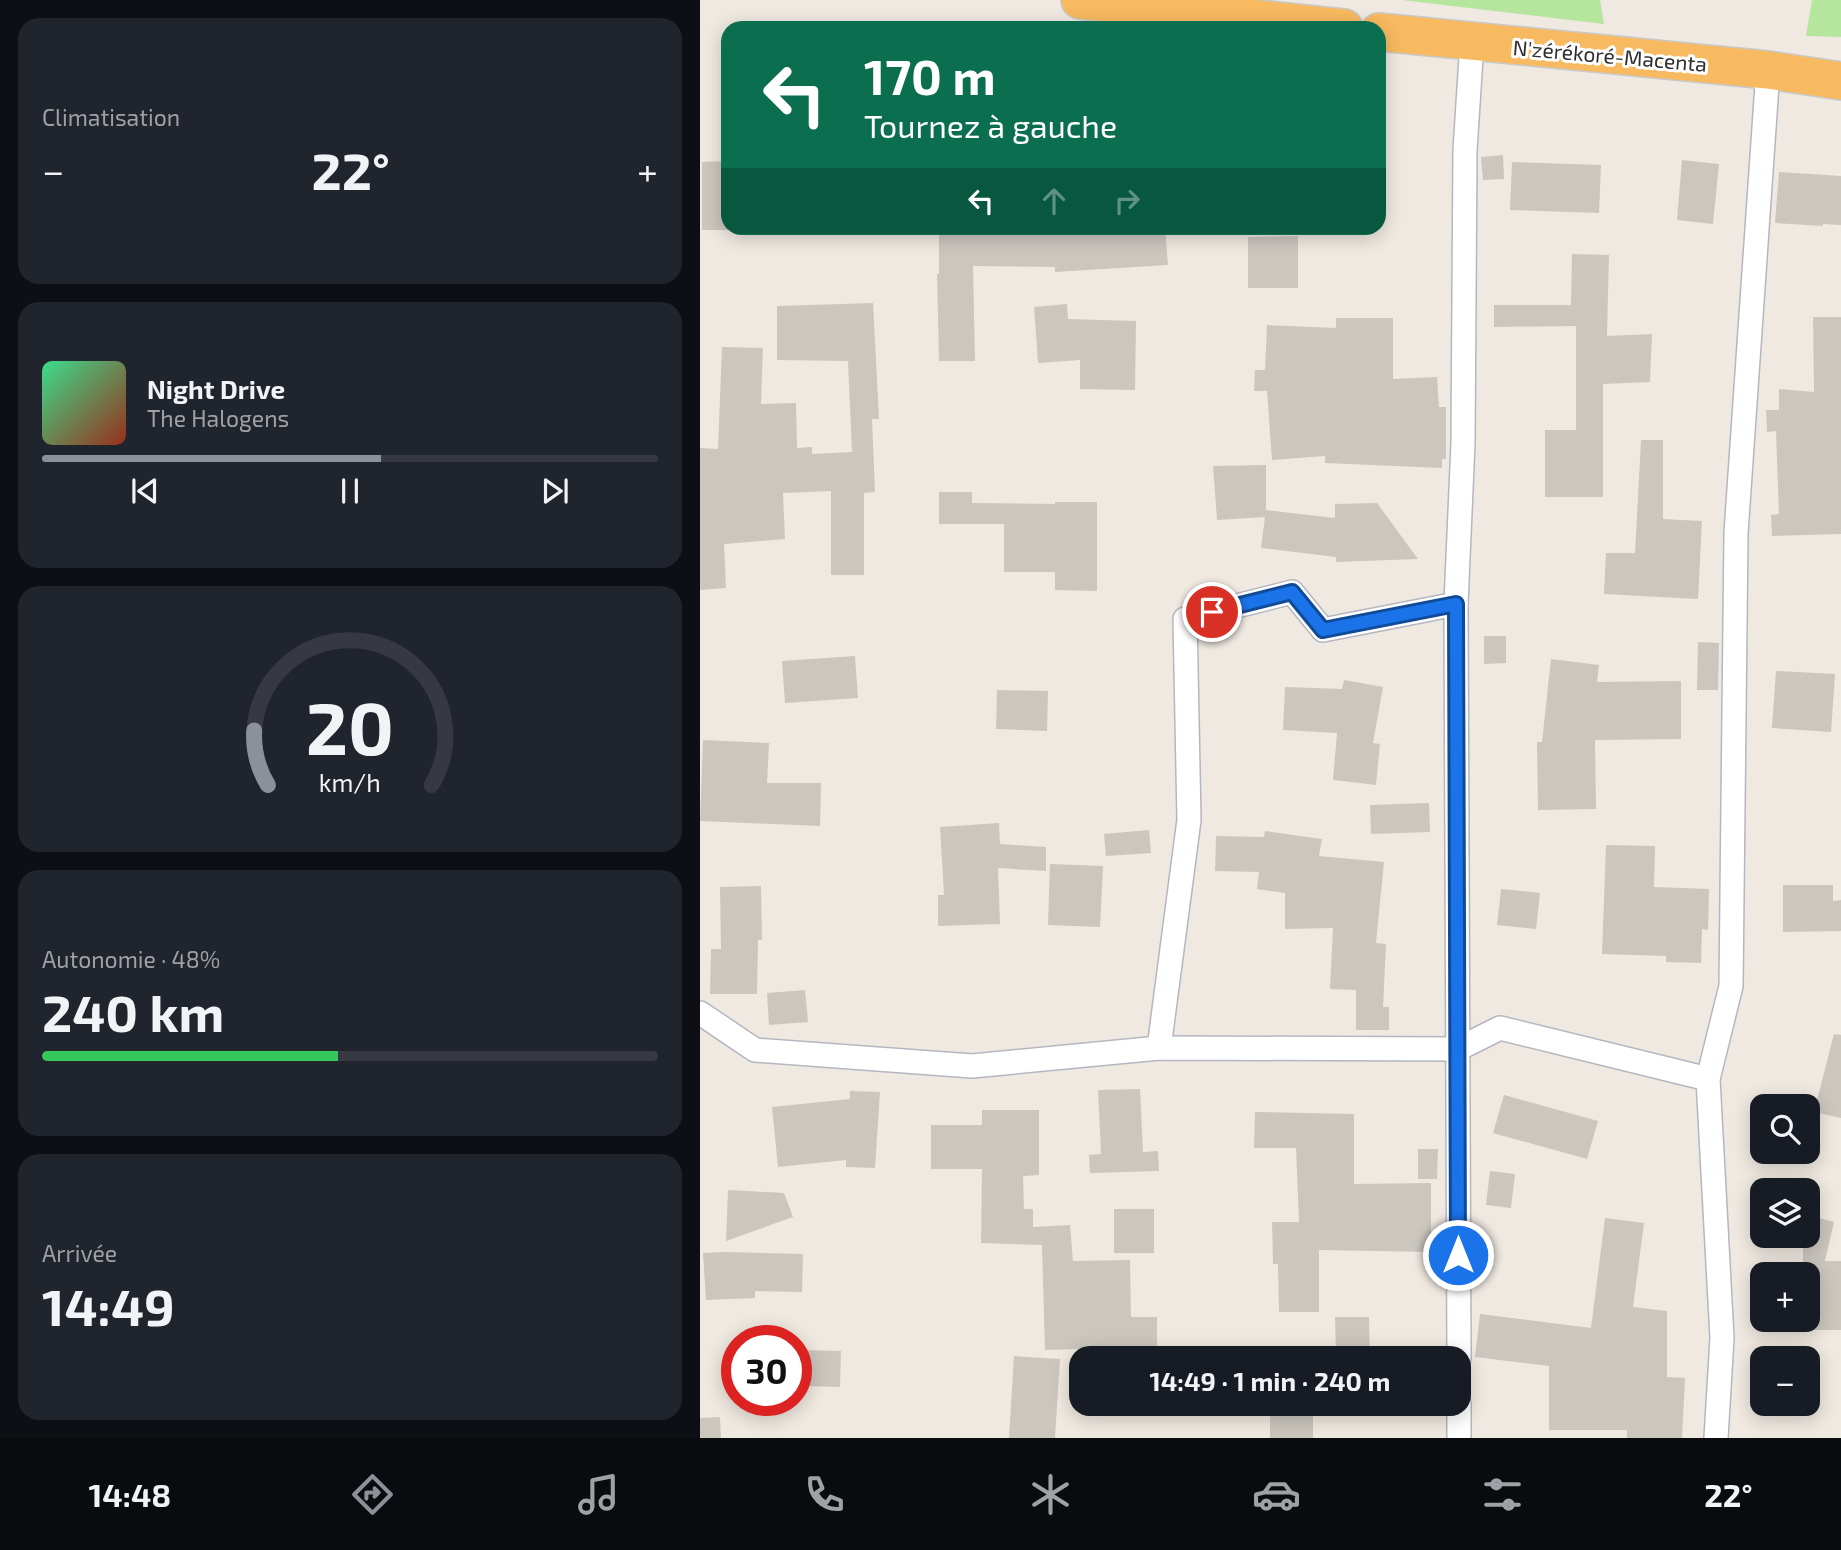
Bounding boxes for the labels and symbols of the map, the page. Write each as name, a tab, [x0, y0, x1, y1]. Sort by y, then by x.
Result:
street label: N'zérékoré-Macenta	[1512, 34, 1708, 76]
pin	[1182, 582, 1242, 642]
position arrow	[1421, 1218, 1495, 1292]
speed limit sign: 30	[721, 1325, 812, 1416]

